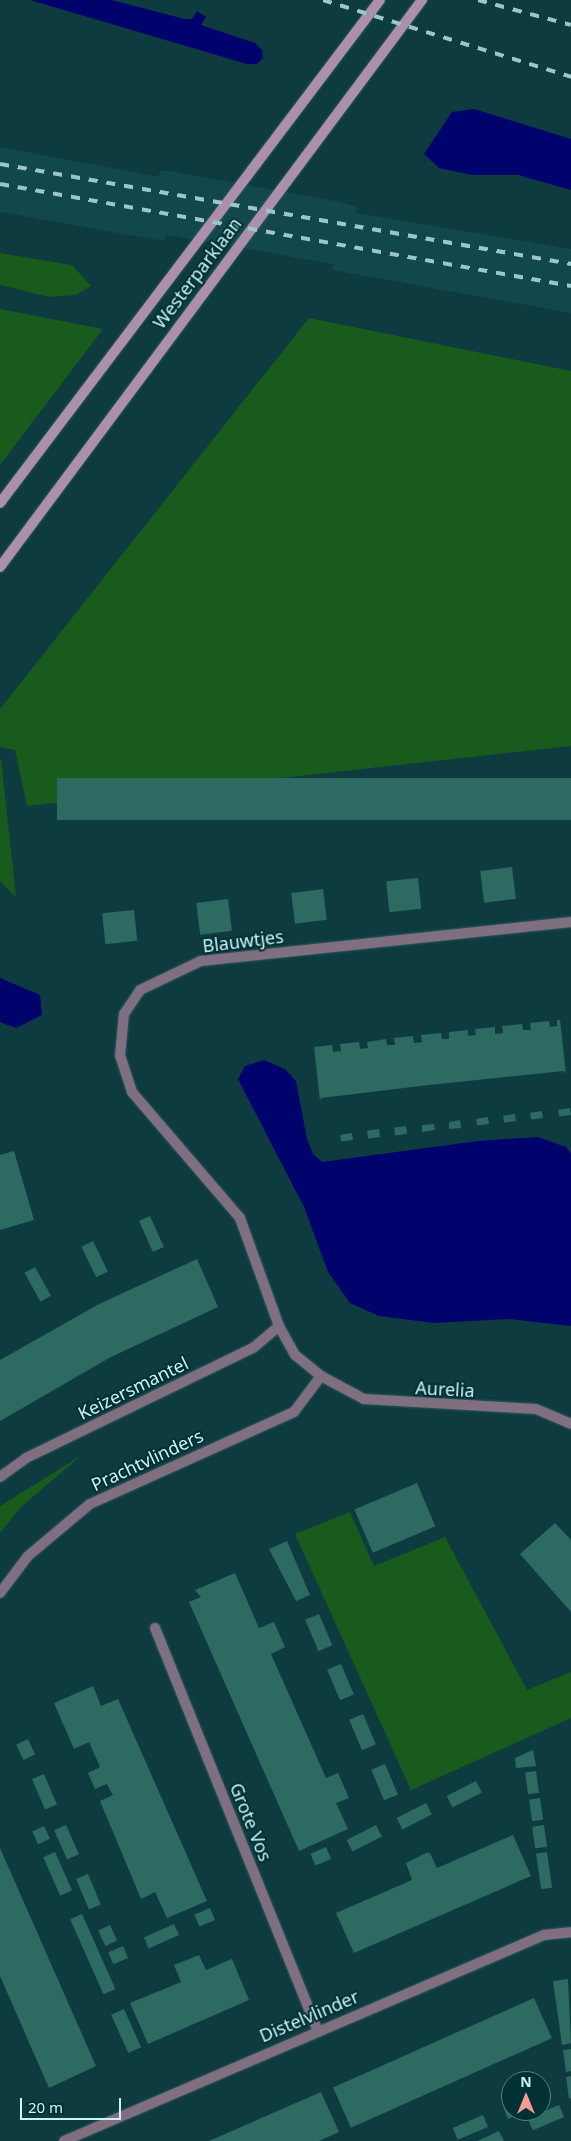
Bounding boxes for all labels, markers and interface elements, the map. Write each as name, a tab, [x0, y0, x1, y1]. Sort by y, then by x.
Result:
street label: Westerparklaan	[148, 213, 246, 333]
street label: Blauwtjes	[201, 925, 285, 957]
street label: Keizersmantel	[74, 1352, 192, 1424]
street label: Aurelia	[415, 1377, 475, 1401]
street label: Prachtvlinders	[88, 1425, 206, 1495]
street label: Grote Vos	[226, 1780, 276, 1864]
street label: Distelvlinder	[256, 1985, 362, 2047]
north arrow	[501, 2071, 551, 2121]
text: N	[520, 2072, 532, 2091]
scale bar	[22, 2088, 124, 2120]
text: 20 m	[28, 2097, 63, 2117]

